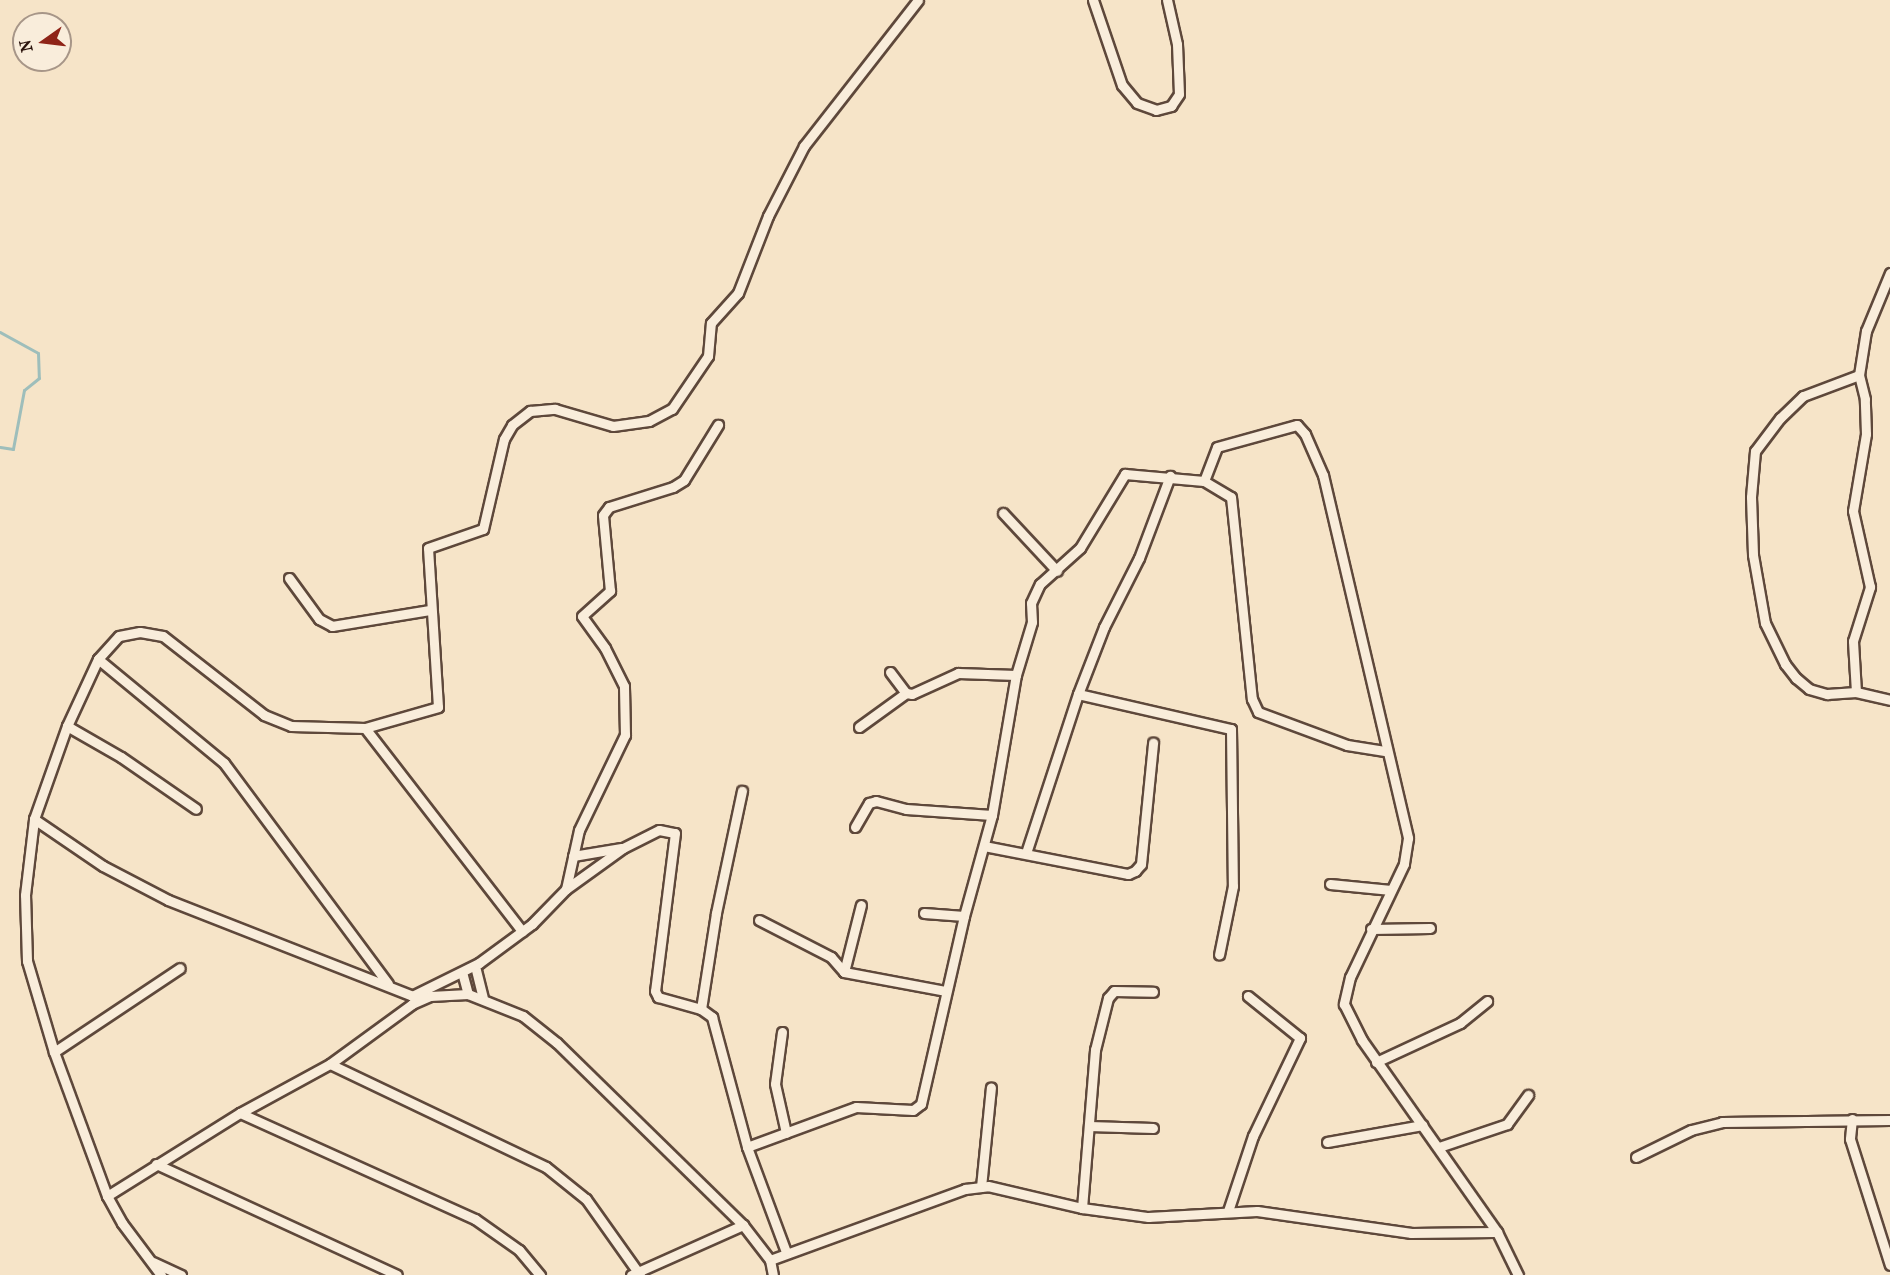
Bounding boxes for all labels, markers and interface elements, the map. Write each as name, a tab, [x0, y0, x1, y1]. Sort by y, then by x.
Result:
north arrow	[12, 12, 72, 72]
text: N	[15, 38, 37, 54]

